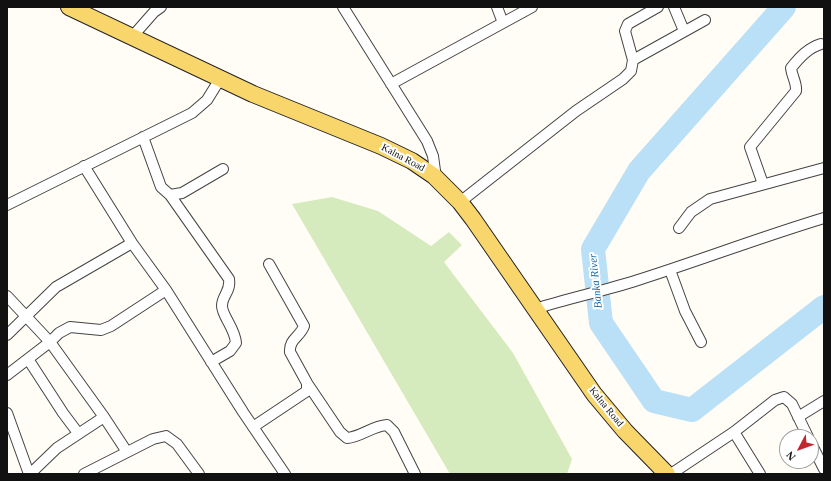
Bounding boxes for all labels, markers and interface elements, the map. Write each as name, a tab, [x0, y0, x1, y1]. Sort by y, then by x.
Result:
street label: Kalna Road	[379, 142, 427, 174]
water label: Banka River	[587, 253, 605, 309]
street label: Kalna Road	[586, 385, 626, 429]
north arrow	[779, 429, 819, 469]
text: N	[784, 449, 798, 463]

